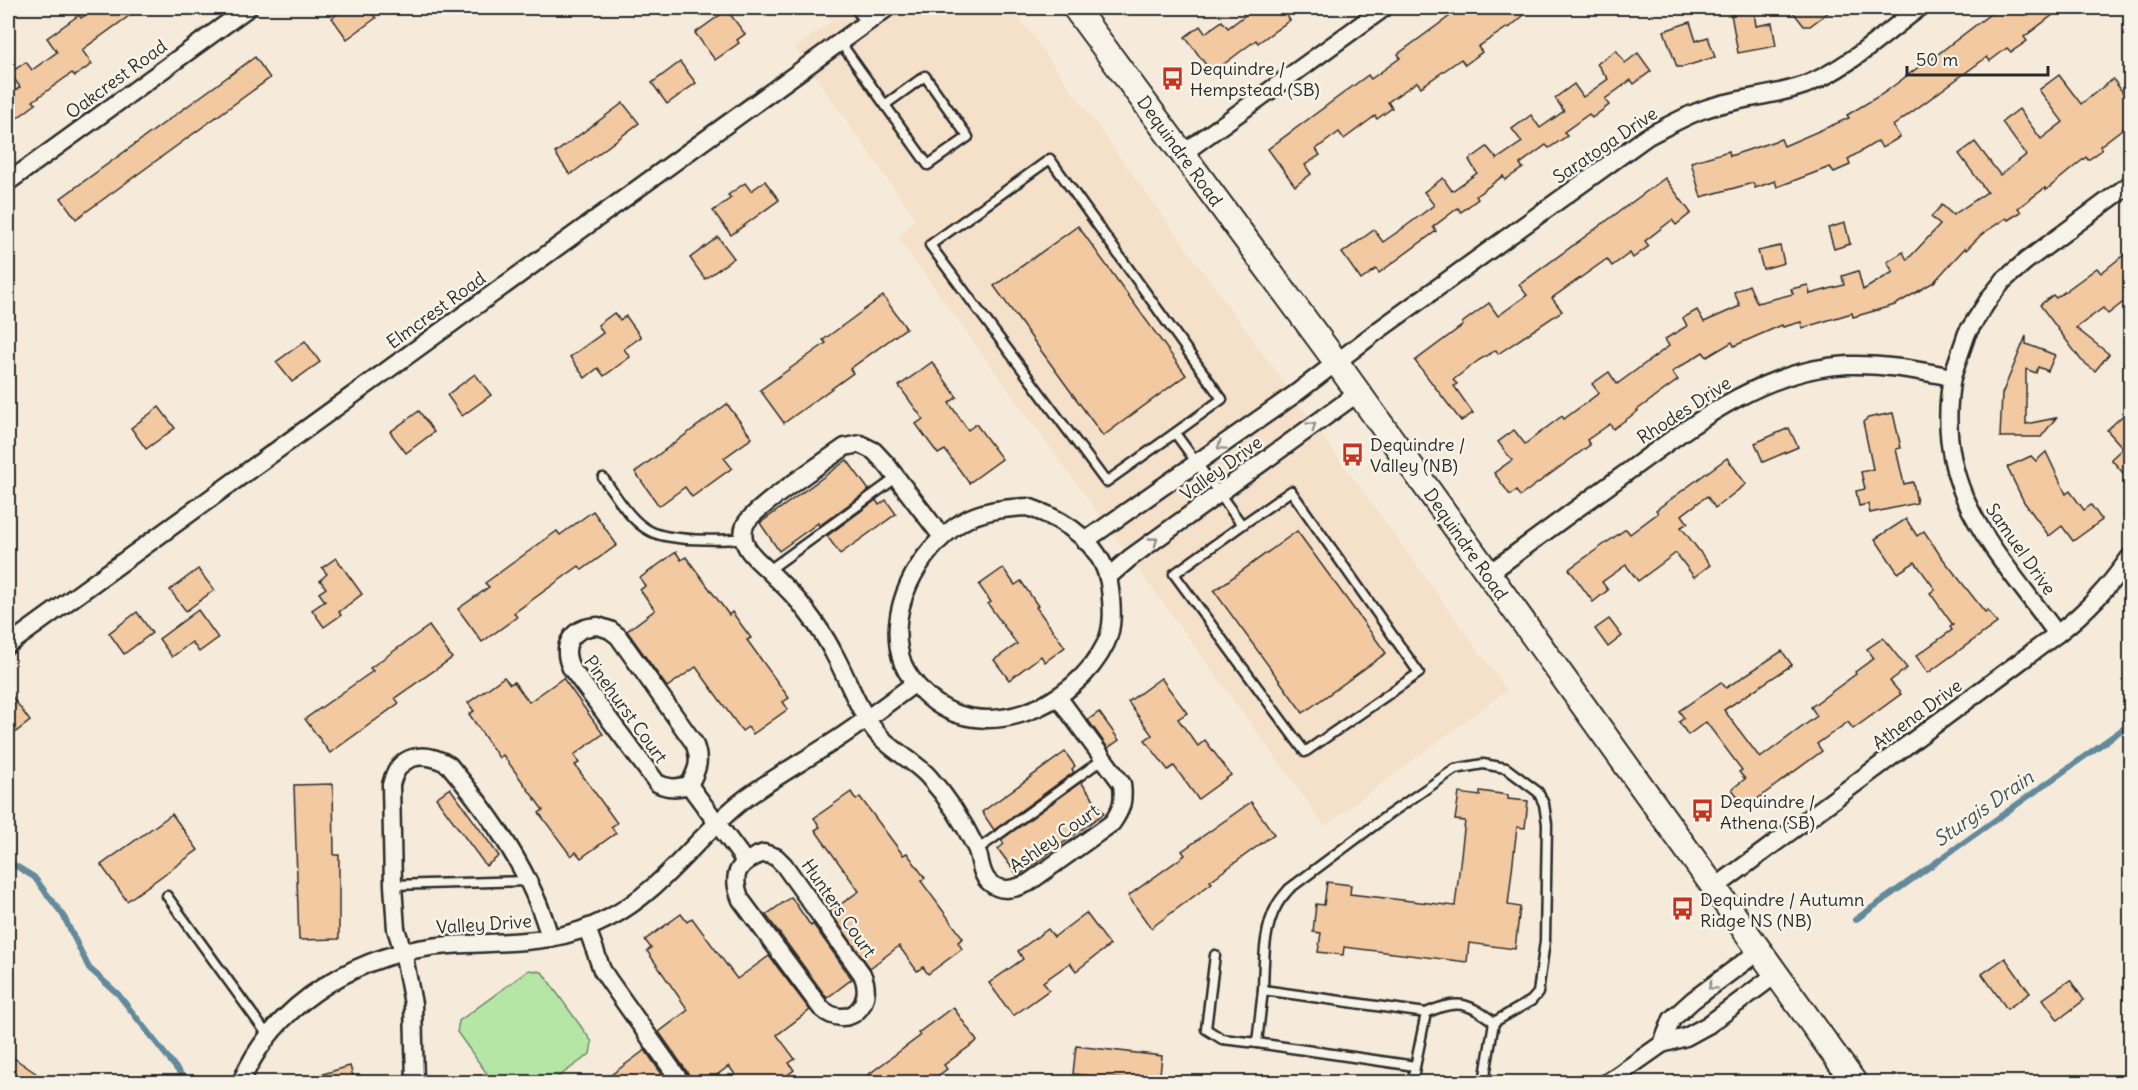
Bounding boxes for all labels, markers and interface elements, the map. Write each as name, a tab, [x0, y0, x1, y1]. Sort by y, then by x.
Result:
street label: Oakcrest Road	[61, 34, 172, 123]
scale bar	[1907, 39, 2048, 77]
text: 50 m	[1916, 48, 1958, 71]
place label: Dequindre / Hempstead (SB)	[1190, 57, 1320, 101]
bus stop icon: Dequindre / Hempstead (SB)	[1159, 65, 1185, 91]
street label: Dequindre Road	[1132, 91, 1228, 211]
street label: Saratoga Drive	[1548, 102, 1662, 188]
street label: Elmcrest Road	[382, 266, 490, 354]
street label: Rhodes Drive	[1633, 371, 1735, 449]
one-way arrow	[1305, 422, 1316, 433]
street label: Valley Drive	[1176, 431, 1266, 505]
place label: Dequindre / Valley (NB)	[1370, 433, 1465, 477]
one-way arrow	[1217, 439, 1228, 450]
bus stop icon: Dequindre / Valley (NB)	[1339, 441, 1365, 467]
street label: Dequindre Road	[1419, 484, 1513, 605]
street label: Samuel Drive	[1981, 499, 2061, 599]
one-way arrow	[1147, 537, 1158, 548]
street label: Pinehurst Court	[579, 651, 673, 767]
street label: Athena Drive	[1868, 674, 1966, 754]
water label: Sturgis Drain	[1928, 764, 2038, 852]
place label: Dequindre / Athena (SB)	[1720, 790, 1815, 834]
bus stop icon: Dequindre / Athena (SB)	[1689, 798, 1715, 824]
street label: Ashley Court	[1005, 799, 1103, 877]
street label: Hunters Court	[797, 854, 881, 962]
place label: Dequindre / Autumn Ridge NS (NB)	[1700, 888, 1864, 932]
bus stop icon: Dequindre / Autumn Ridge NS (NB)	[1669, 896, 1695, 922]
street label: Valley Drive	[435, 909, 533, 939]
one-way arrow	[1708, 979, 1719, 990]

